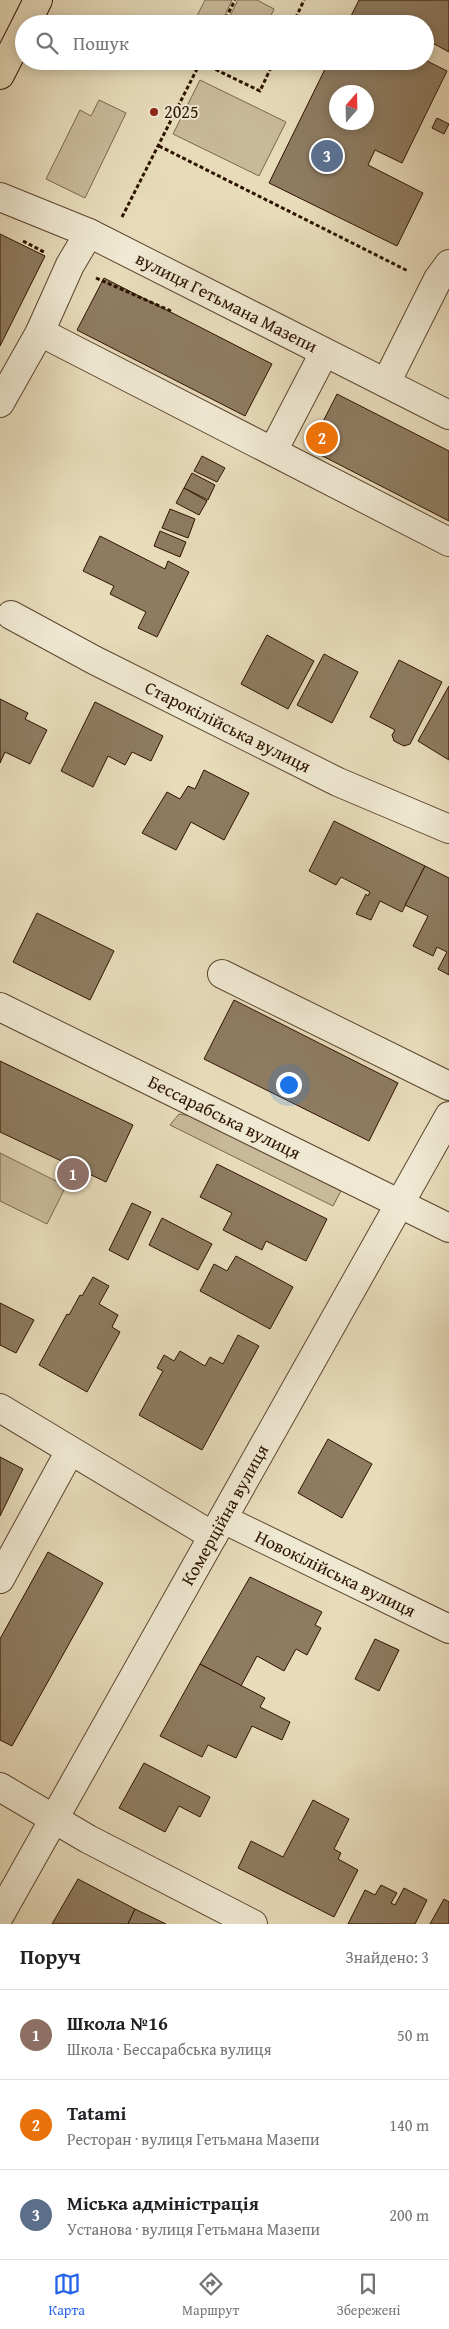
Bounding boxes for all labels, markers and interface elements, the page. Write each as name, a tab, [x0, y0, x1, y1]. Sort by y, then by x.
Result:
search box	[15, 15, 434, 70]
icon: search	[33, 29, 61, 57]
text: Пошук	[73, 29, 129, 57]
north arrow	[329, 85, 374, 130]
place label: 2025	[164, 98, 199, 125]
marker: 2025	[148, 106, 160, 118]
pin: 3	[311, 137, 343, 175]
street label: вулиця Гетьмана Мазепи	[131, 245, 323, 359]
pin: 2	[306, 419, 338, 457]
street label: Старокілійська вулиця	[140, 674, 316, 779]
street label: Бессарабська вулиця	[144, 1068, 305, 1166]
your location	[276, 1072, 302, 1098]
pin: 1	[57, 1155, 89, 1193]
street label: Комерційна вулиця	[174, 1439, 275, 1590]
street label: Новокілійська вулиця	[251, 1523, 421, 1624]
text: Поруч	[20, 1941, 81, 1972]
text: Знайдено: 3	[346, 1945, 429, 1969]
text: Школа №16	[67, 2009, 168, 2037]
text: 1	[32, 2023, 40, 2047]
text: 50 m	[397, 2023, 429, 2047]
text: Школа · Бессарабська вулиця	[67, 2037, 272, 2061]
text: Tatami	[67, 2099, 126, 2127]
text: 2	[32, 2113, 40, 2137]
text: 140 m	[389, 2113, 429, 2137]
text: Ресторан · вулиця Гетьмана Мазепи	[67, 2127, 320, 2151]
text: Міська адміністрація	[67, 2189, 259, 2217]
text: 3	[32, 2203, 40, 2227]
text: 200 m	[389, 2203, 429, 2227]
text: Установа · вулиця Гетьмана Мазепи	[67, 2217, 320, 2241]
tab: Карта	[49, 2270, 85, 2320]
tab: Маршрут	[182, 2270, 239, 2320]
tab: Збережені	[336, 2270, 400, 2320]

